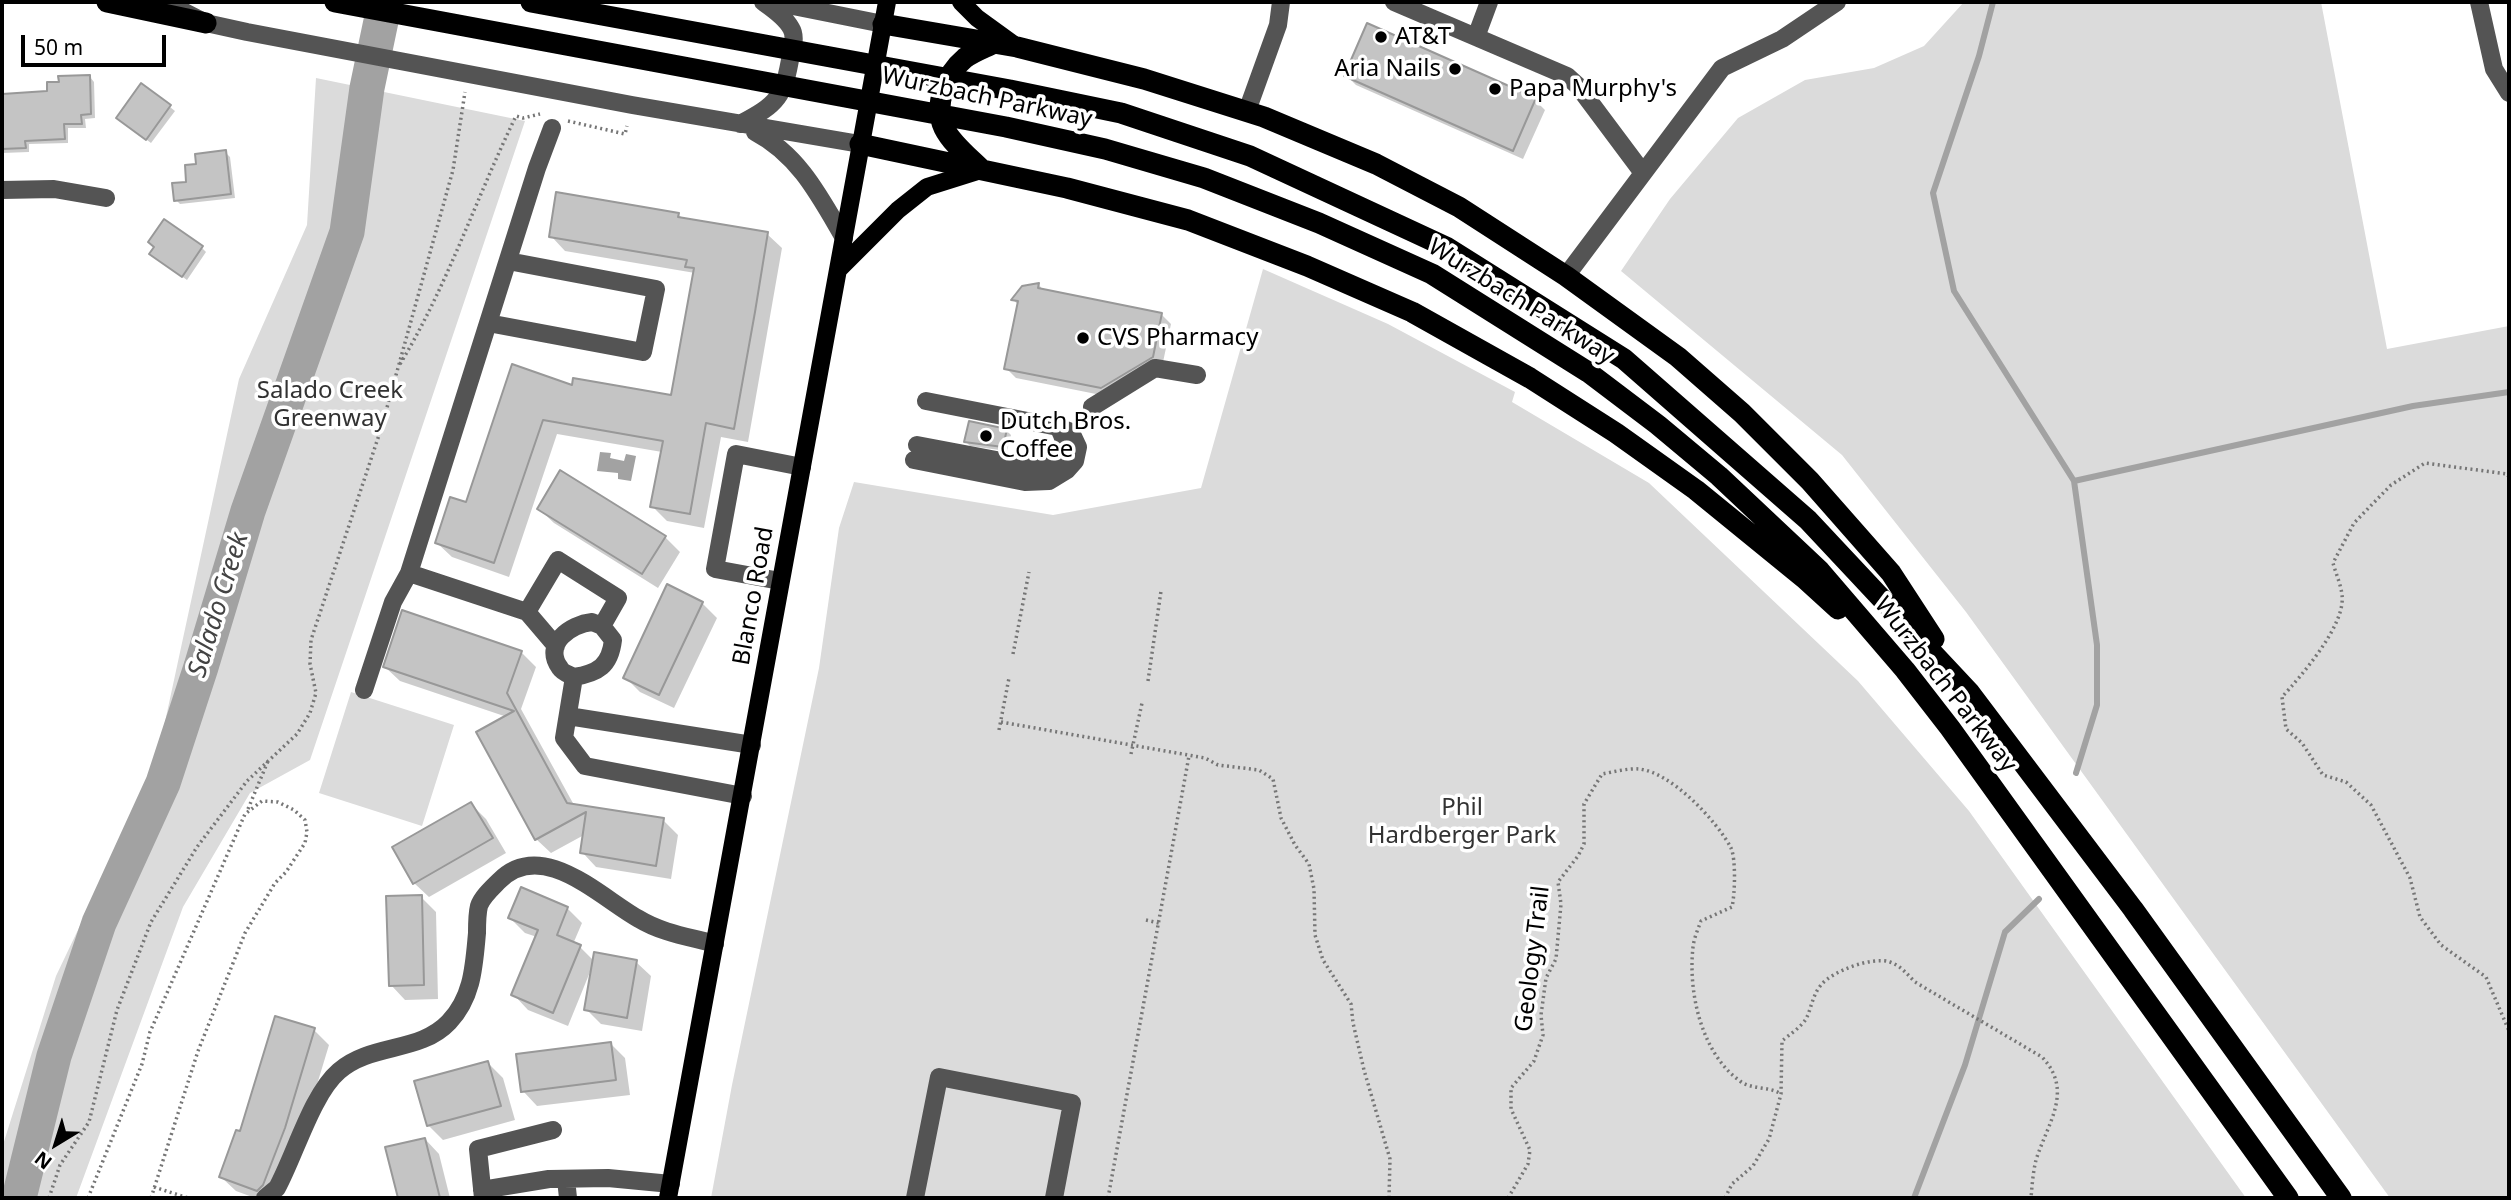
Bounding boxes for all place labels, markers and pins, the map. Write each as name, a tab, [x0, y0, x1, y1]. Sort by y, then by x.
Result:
place label: AT&T	[1395, 23, 1451, 51]
marker: AT&T	[1373, 29, 1389, 45]
place label: Aria Nails	[1334, 55, 1441, 83]
marker: Aria Nails	[1447, 61, 1463, 77]
place label: Papa Murphy's	[1509, 75, 1677, 103]
marker: Papa Murphy's	[1487, 81, 1503, 97]
place label: CVS Pharmacy	[1097, 324, 1258, 352]
marker: CVS Pharmacy	[1075, 330, 1091, 346]
place label: Dutch Bros. Coffee	[1000, 408, 1131, 464]
marker: Dutch Bros. Coffee	[978, 428, 994, 444]

